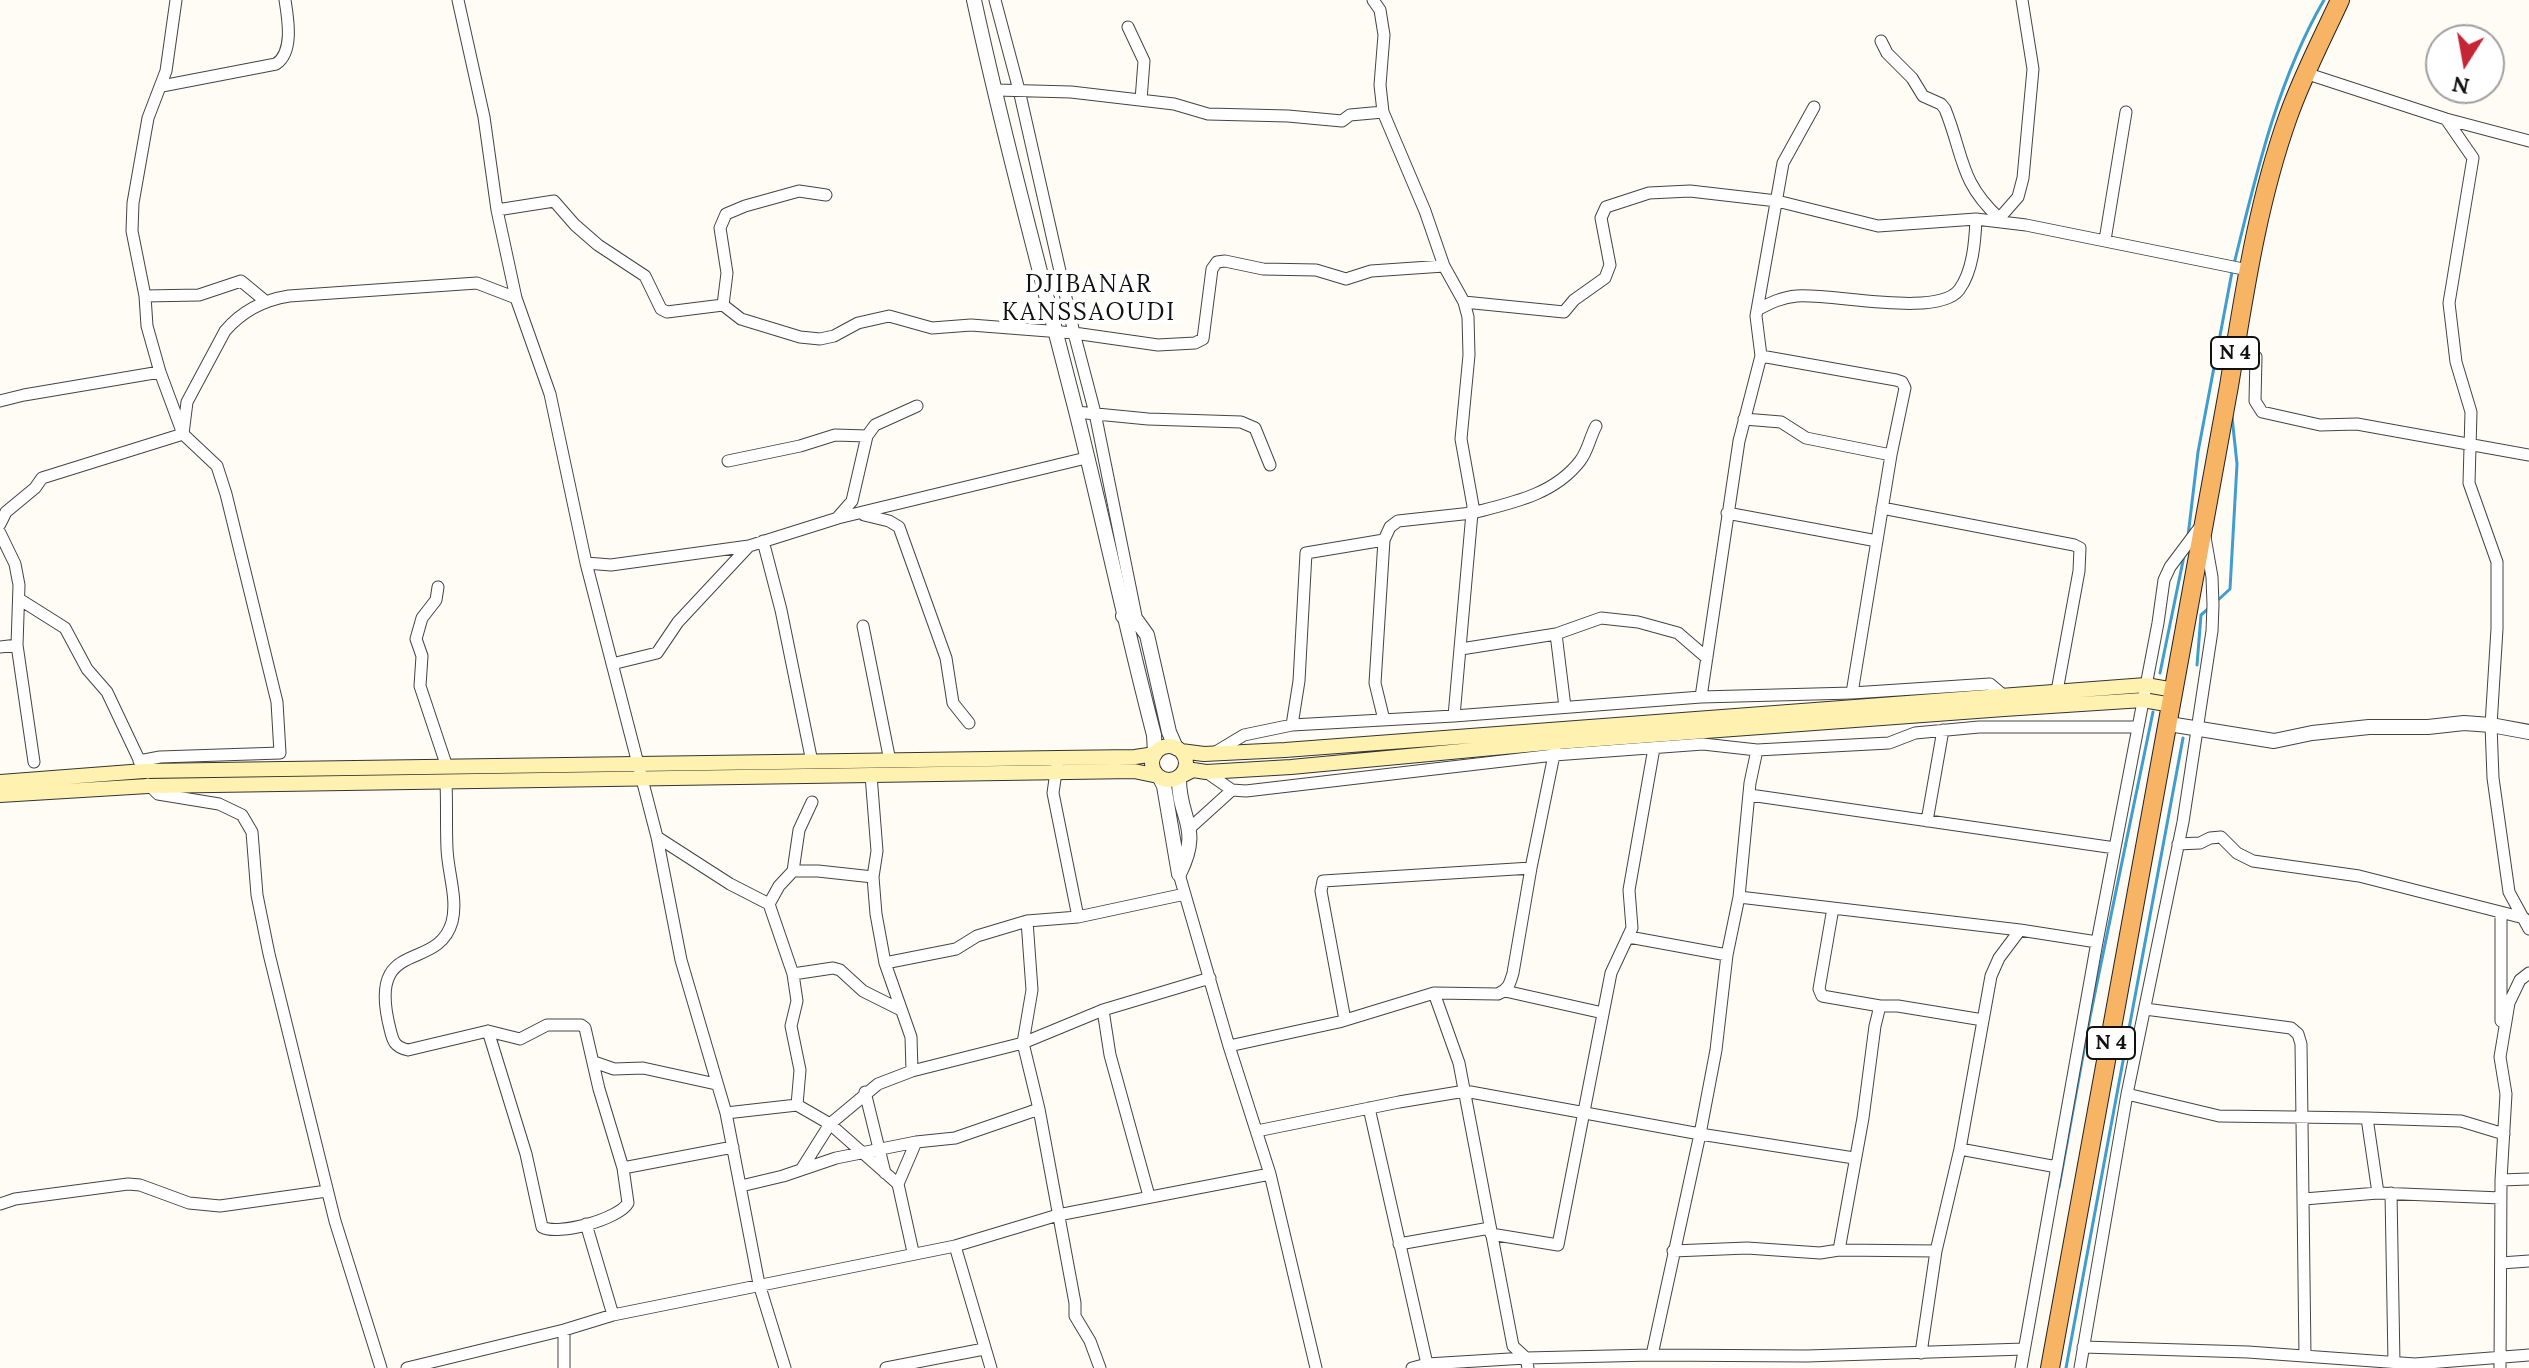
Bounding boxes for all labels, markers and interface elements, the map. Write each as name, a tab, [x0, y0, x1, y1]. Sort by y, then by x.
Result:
north arrow	[2425, 24, 2505, 104]
text: N	[2450, 70, 2472, 101]
district label: DJIBANAR KANSSAOUDI	[1002, 271, 1176, 327]
road number: N 4	[2211, 337, 2259, 369]
road number: N 4	[2087, 1027, 2135, 1059]

